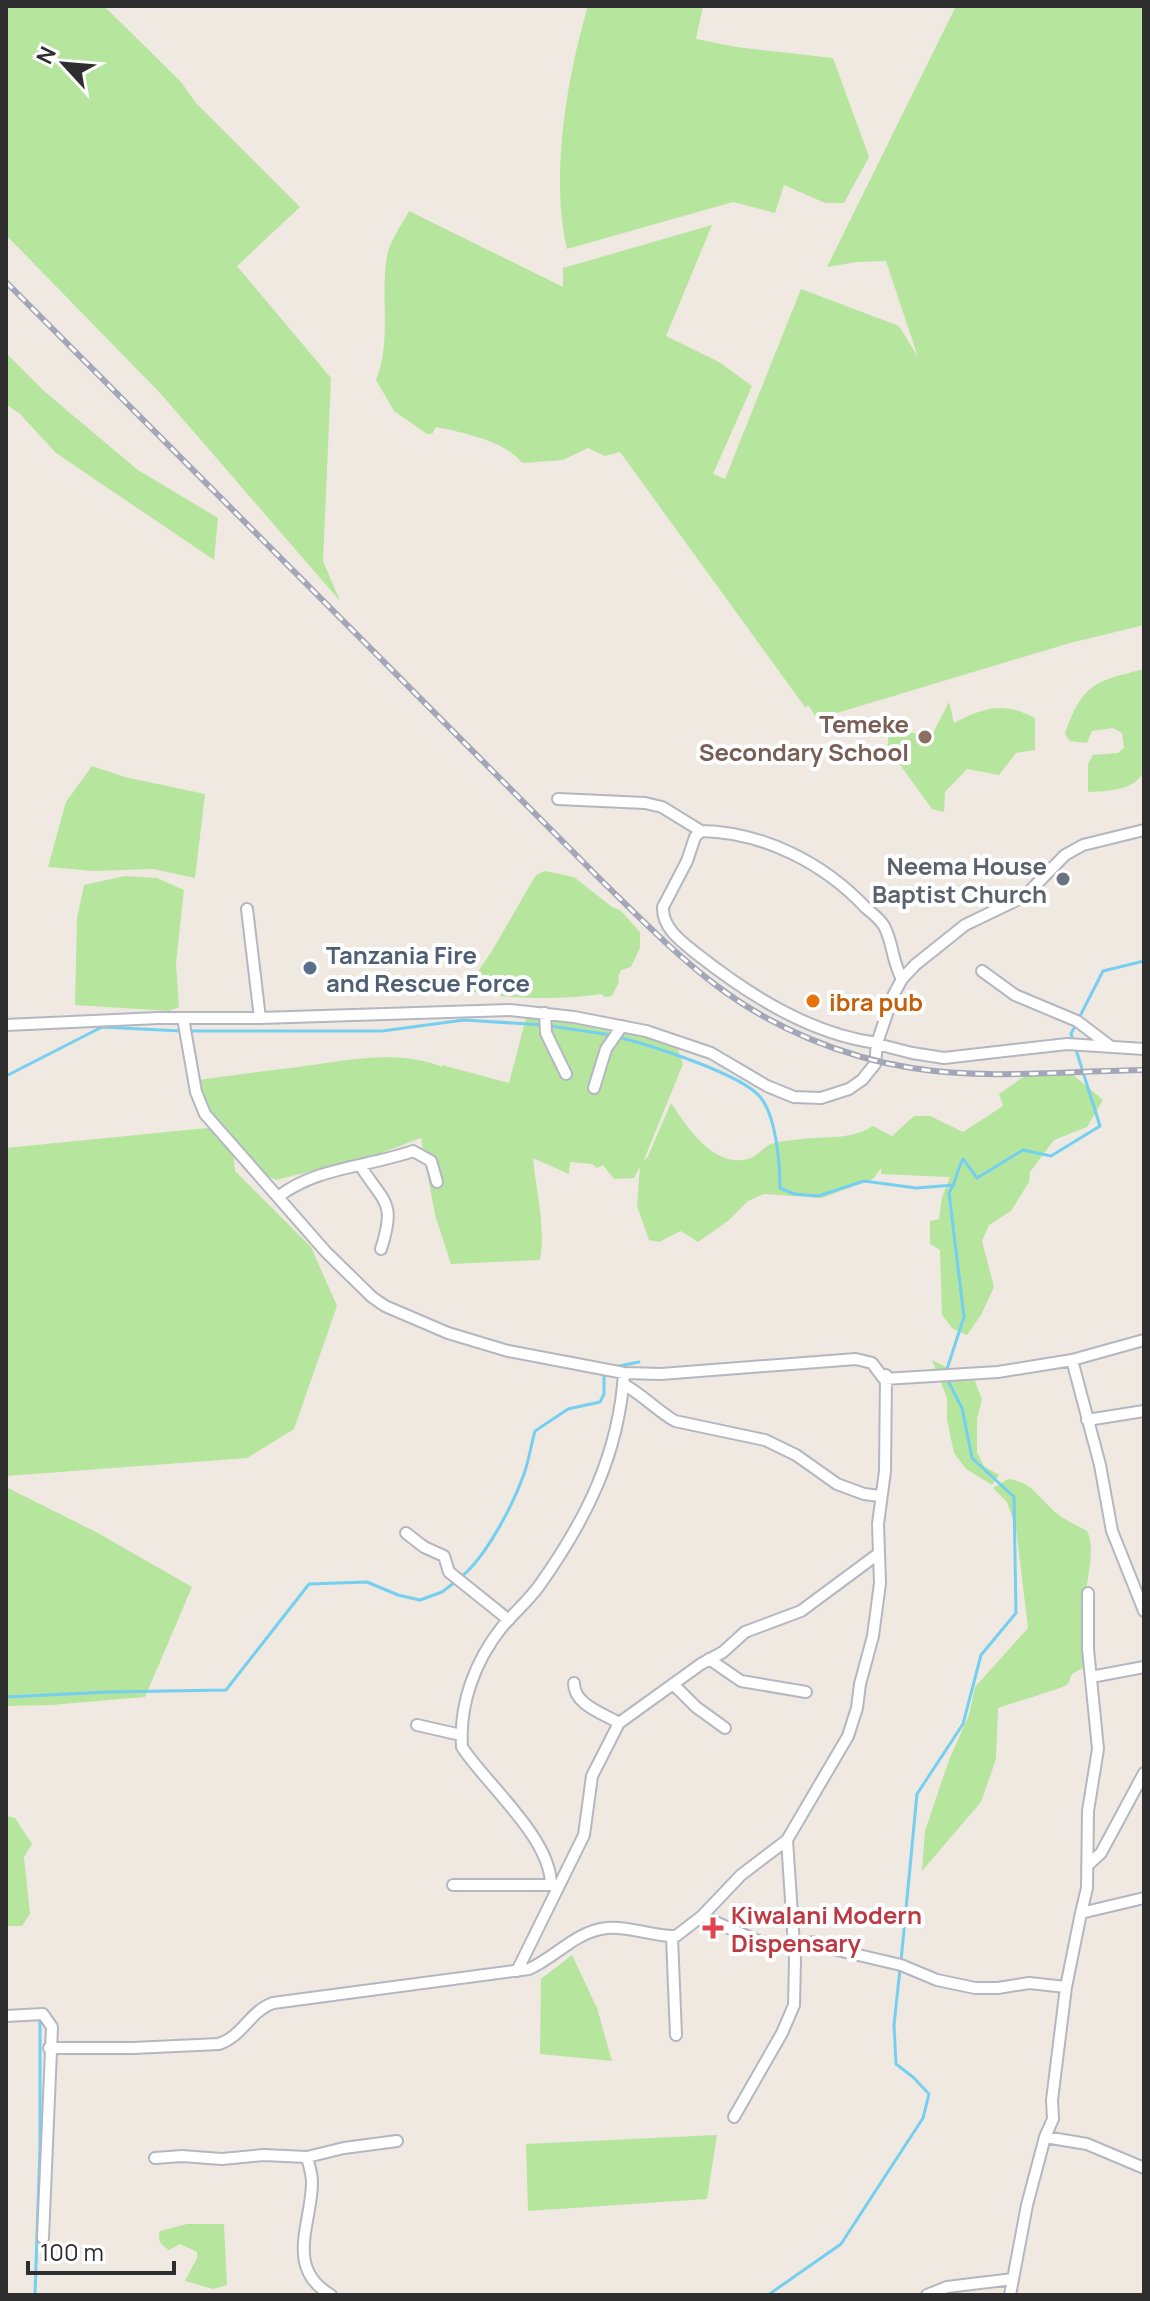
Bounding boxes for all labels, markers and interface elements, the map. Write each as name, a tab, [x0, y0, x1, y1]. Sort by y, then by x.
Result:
north arrow	[24, 24, 104, 104]
text: N	[29, 42, 63, 69]
place label: Temeke Secondary School	[699, 707, 909, 768]
marker: Temeke Secondary School	[916, 728, 934, 746]
place label: Neema House Baptist Church	[872, 849, 1047, 910]
marker: Neema House Baptist Church	[1054, 870, 1072, 888]
place label: Tanzania Fire and Rescue Force	[326, 938, 530, 999]
marker: Tanzania Fire and Rescue Force	[301, 959, 319, 977]
place label: ibra pub	[829, 985, 923, 1018]
marker: ibra pub	[804, 992, 822, 1010]
place label: Kiwalani Modern Dispensary	[731, 1898, 922, 1959]
marker: Kiwalani Modern Dispensary	[702, 1917, 724, 1939]
scale bar	[28, 2225, 174, 2275]
text: 100 m	[40, 2235, 104, 2268]

